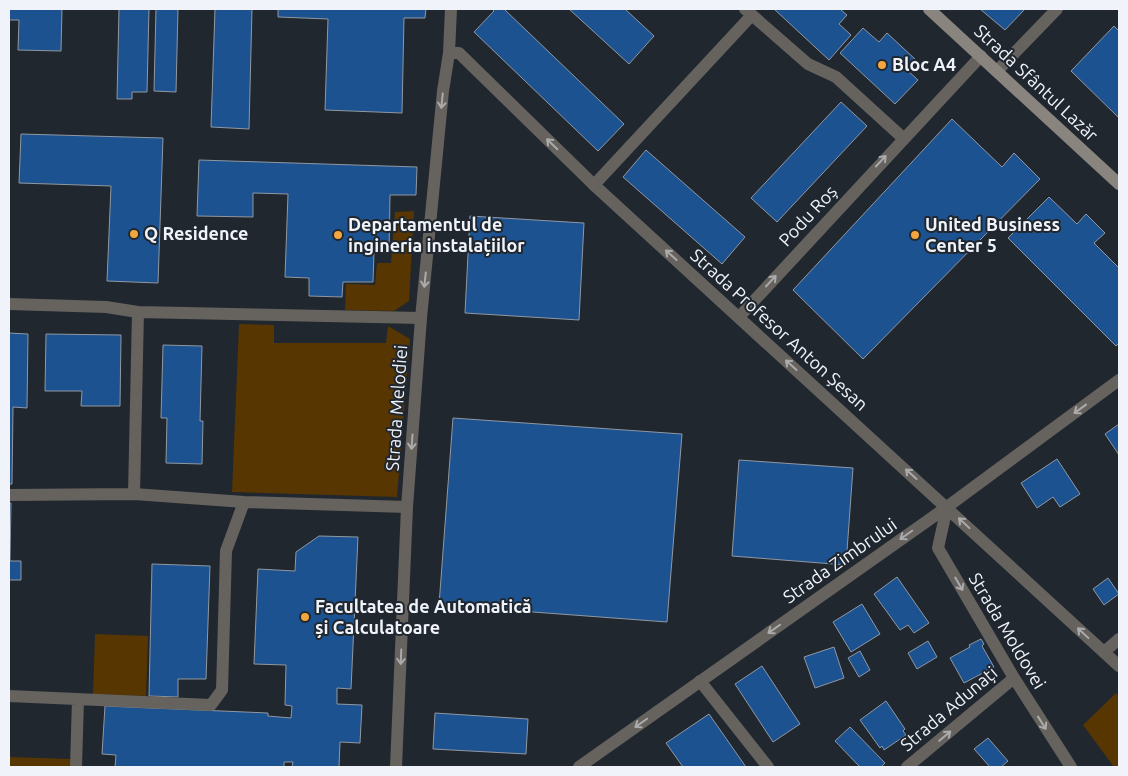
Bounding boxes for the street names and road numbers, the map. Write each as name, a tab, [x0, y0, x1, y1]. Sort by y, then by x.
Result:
street label: Strada Sfântul Lazăr	[971, 20, 1103, 145]
street label: Podu Roș	[774, 181, 840, 250]
street label: Strada Profesor Anton Șesan	[687, 244, 872, 414]
street label: Strada Melodiei	[382, 344, 410, 472]
street label: Strada Zimbrului	[779, 514, 900, 607]
street label: Strada Moldovei	[965, 569, 1050, 692]
street label: Strada Adunați	[896, 662, 1001, 754]

